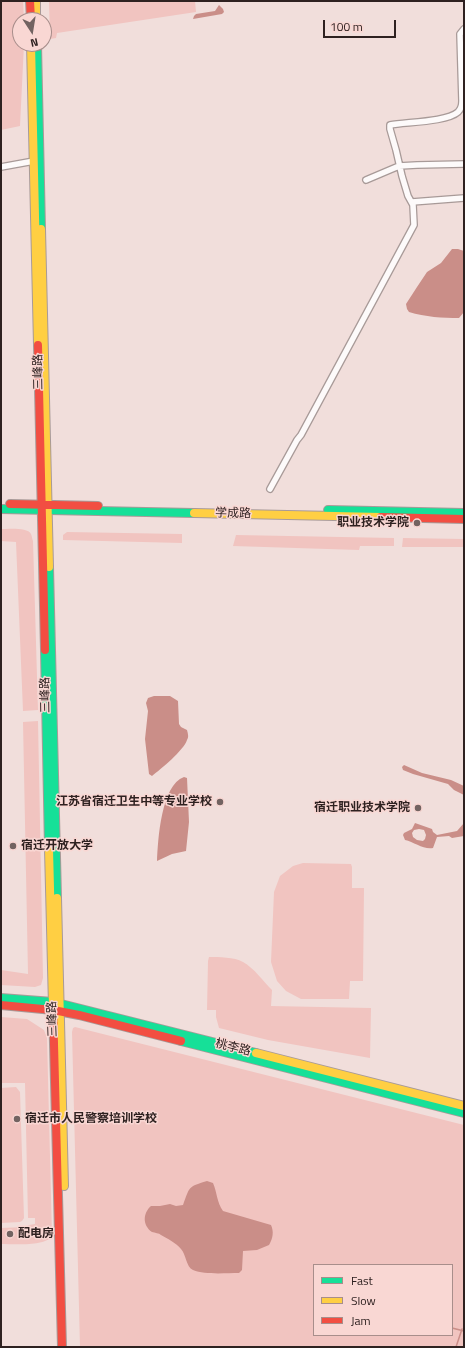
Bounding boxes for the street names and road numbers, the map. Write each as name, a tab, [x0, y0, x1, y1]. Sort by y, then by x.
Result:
street label: 三峰路	[31, 354, 47, 390]
street label: 学成路	[215, 506, 251, 522]
street label: 三峰路	[38, 677, 54, 713]
street label: 三峰路	[45, 1001, 61, 1037]
street label: 桃李路	[214, 1037, 252, 1059]

